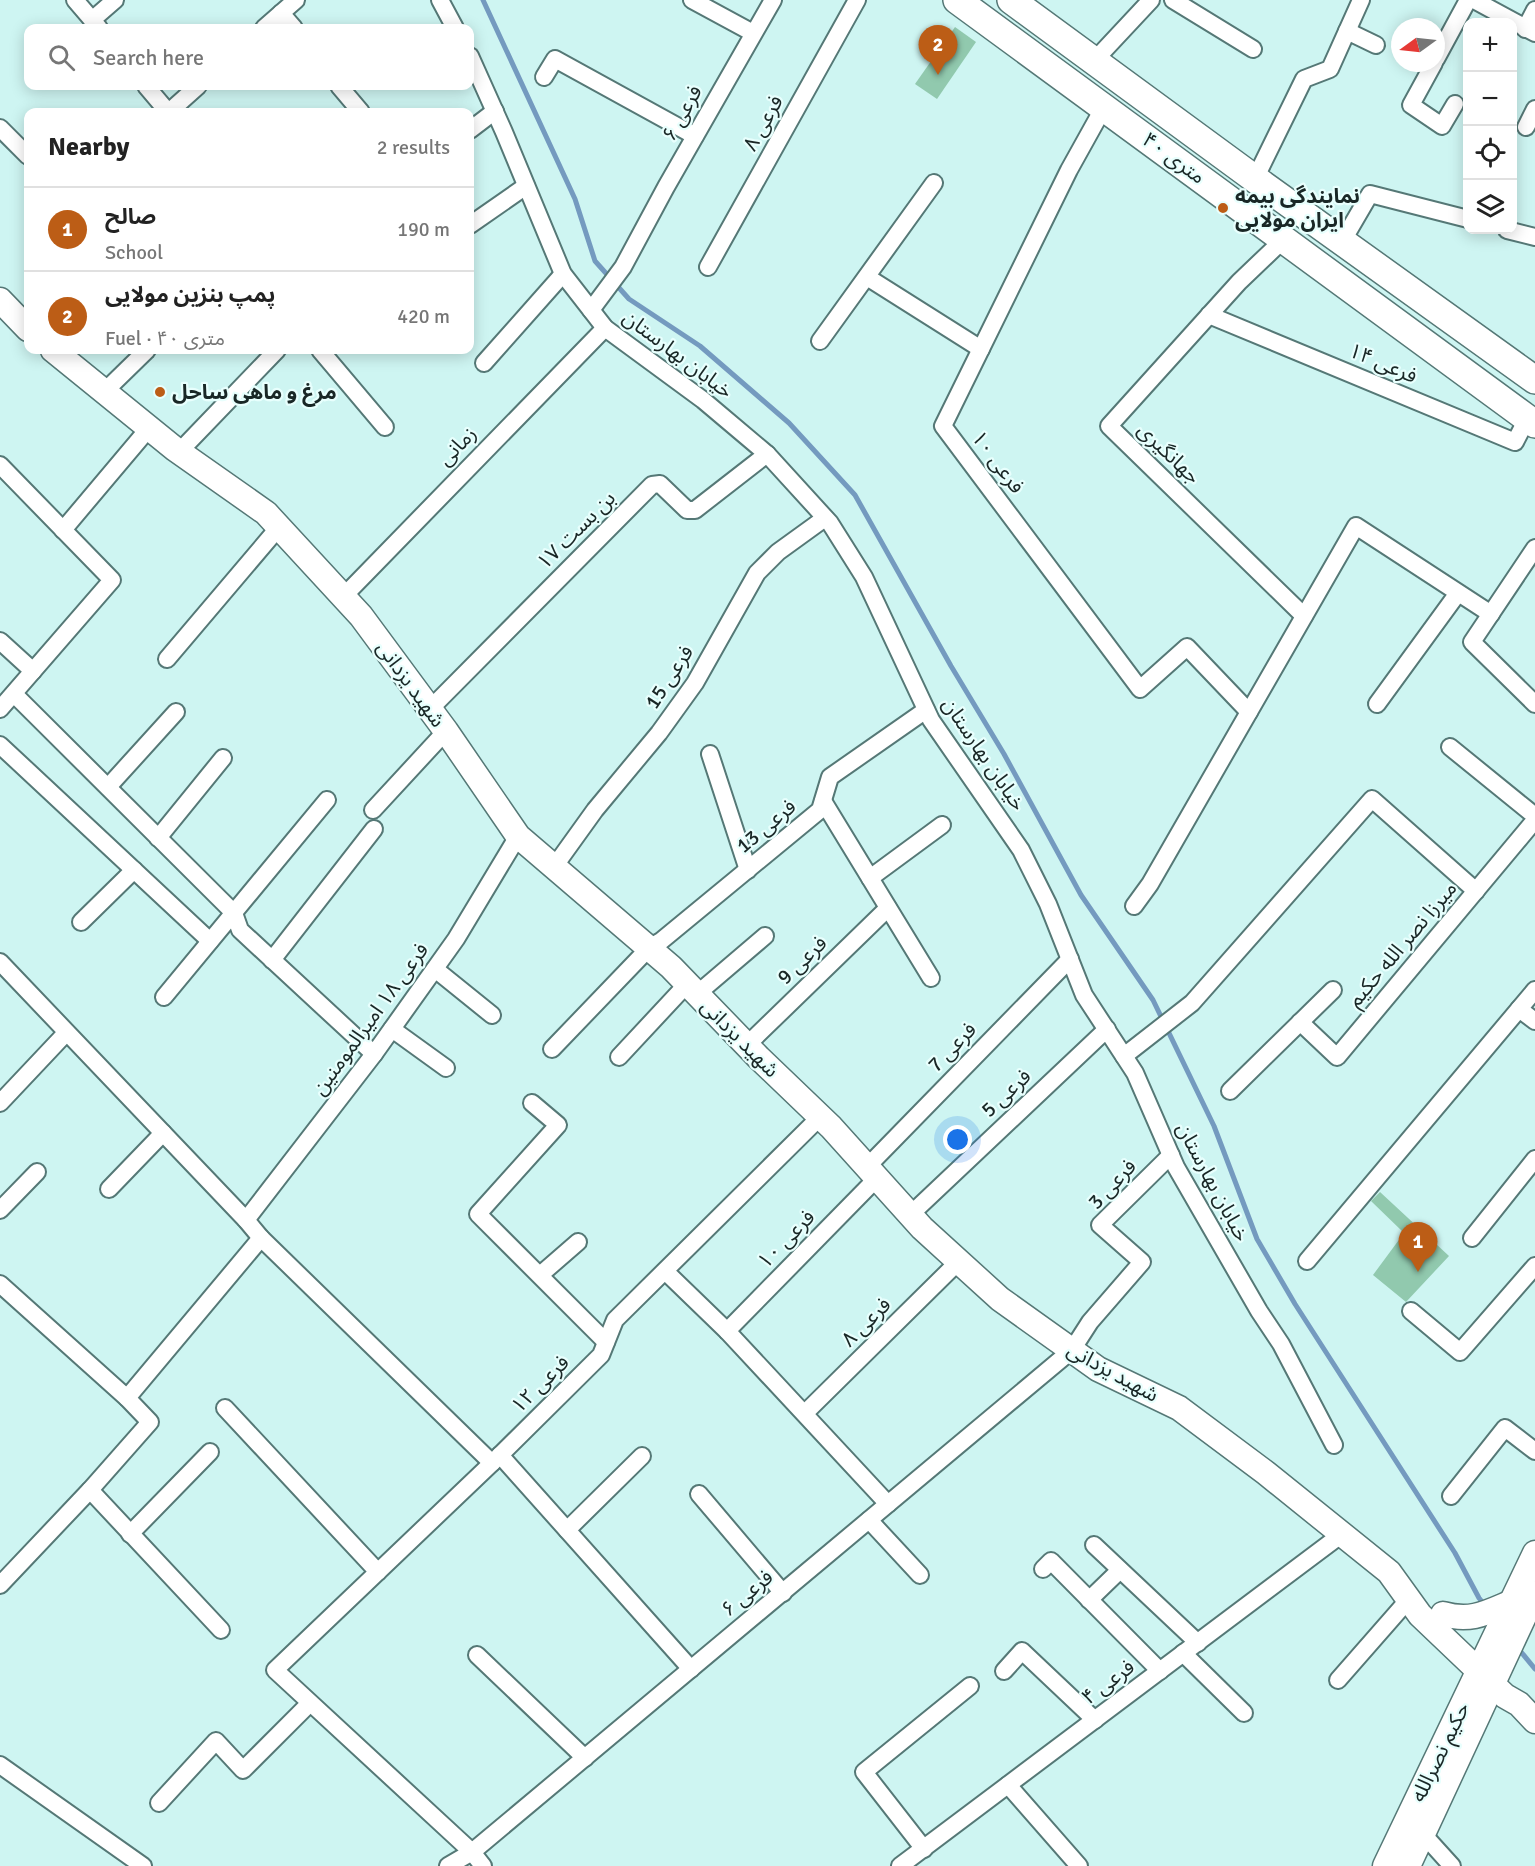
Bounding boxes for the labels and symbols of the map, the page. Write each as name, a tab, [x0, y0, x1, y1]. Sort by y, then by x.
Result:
north arrow	[1391, 18, 1445, 72]
pin: 2	[918, 26, 958, 75]
street label: فرعی ۶	[656, 81, 708, 145]
street label: فرعی ۸	[737, 91, 789, 155]
street label: ۴۰ متری	[1137, 126, 1211, 190]
place label: نمایندگی بیمه ایران مولایی	[1235, 183, 1360, 233]
marker: نمایندگی بیمه ایران مولایی	[1216, 201, 1230, 215]
street label: خیابان بهارستان	[618, 304, 738, 404]
street label: فرعی ۱۴	[1345, 337, 1421, 389]
place label: مرغ و ماهی ساحل	[172, 379, 337, 407]
marker: مرغ و ماهی ساحل	[153, 385, 167, 399]
street label: جهانگیری	[1132, 417, 1206, 489]
street label: زمانی	[432, 421, 482, 471]
street label: فرعی ۱۰	[966, 425, 1030, 499]
street label: بن بست ۱۷	[531, 485, 621, 575]
street label: شهید یزدانی	[371, 636, 451, 732]
street label: فرعی 15	[639, 640, 699, 714]
street label: خیابان بهارستان	[936, 692, 1032, 816]
street label: فرعی 13	[731, 793, 801, 859]
street label: میرزا نصر الله حکیم	[1342, 876, 1464, 1014]
street label: فرعی 9	[772, 930, 832, 990]
street label: فرعی ۱۸ امیرالمومنین	[306, 938, 434, 1100]
street label: شهید یزدانی	[695, 993, 785, 1083]
street label: فرعی 7	[922, 1017, 982, 1077]
street label: فرعی 5	[975, 1063, 1037, 1123]
street label: خیابان بهارستان	[1171, 1118, 1255, 1246]
your location	[943, 1125, 972, 1154]
street label: فرعی 3	[1082, 1153, 1142, 1215]
street label: فرعی ۱۰	[752, 1204, 820, 1274]
pin: 1	[1398, 1222, 1438, 1272]
street label: فرعی ۸	[836, 1292, 896, 1352]
street label: شهید یزدانی	[1063, 1336, 1163, 1408]
street label: فرعی ۱۲	[505, 1349, 575, 1419]
street label: فرعی ۶	[716, 1564, 778, 1622]
street label: فرعی ۴	[1076, 1654, 1140, 1710]
street label: حکیم نصرالله	[1405, 1698, 1477, 1807]

